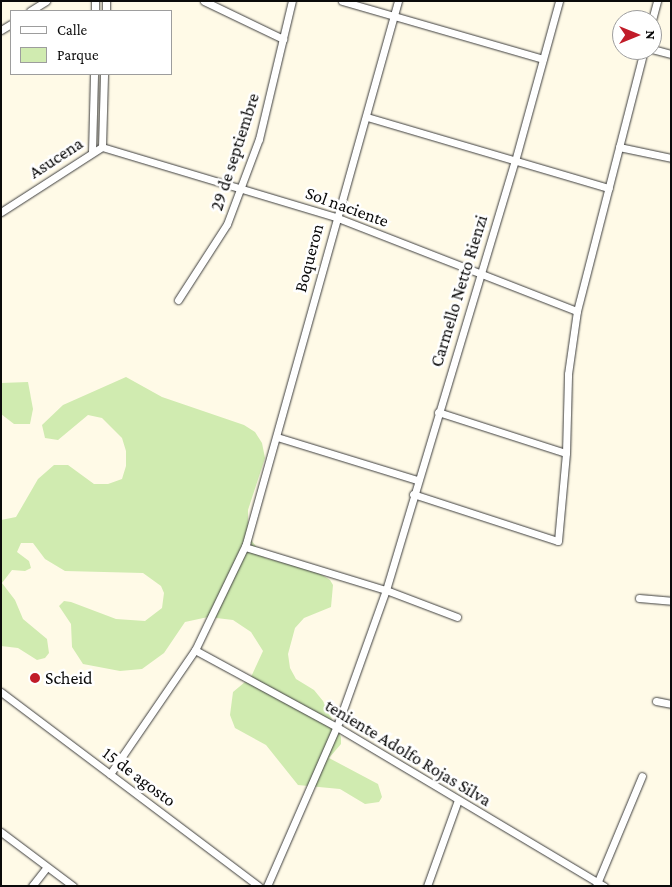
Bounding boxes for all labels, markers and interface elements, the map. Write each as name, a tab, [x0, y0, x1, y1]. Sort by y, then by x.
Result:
legend	[10, 10, 172, 75]
north arrow	[612, 10, 662, 60]
text: Calle	[57, 22, 87, 38]
text: N	[643, 30, 659, 40]
text: Parque	[57, 47, 98, 63]
street label: 29 de septiembre	[206, 90, 264, 214]
street label: Asucena	[25, 133, 87, 183]
street label: Sol naciente	[302, 182, 392, 232]
street label: Carmello Netto Rienzi	[426, 212, 492, 370]
street label: Boqueron	[290, 221, 328, 295]
place label: Scheid	[45, 667, 93, 689]
marker: Scheid	[29, 672, 41, 684]
street label: teniente Adolfo Rojas Silva	[321, 695, 495, 811]
street label: 15 de agosto	[98, 742, 180, 812]

